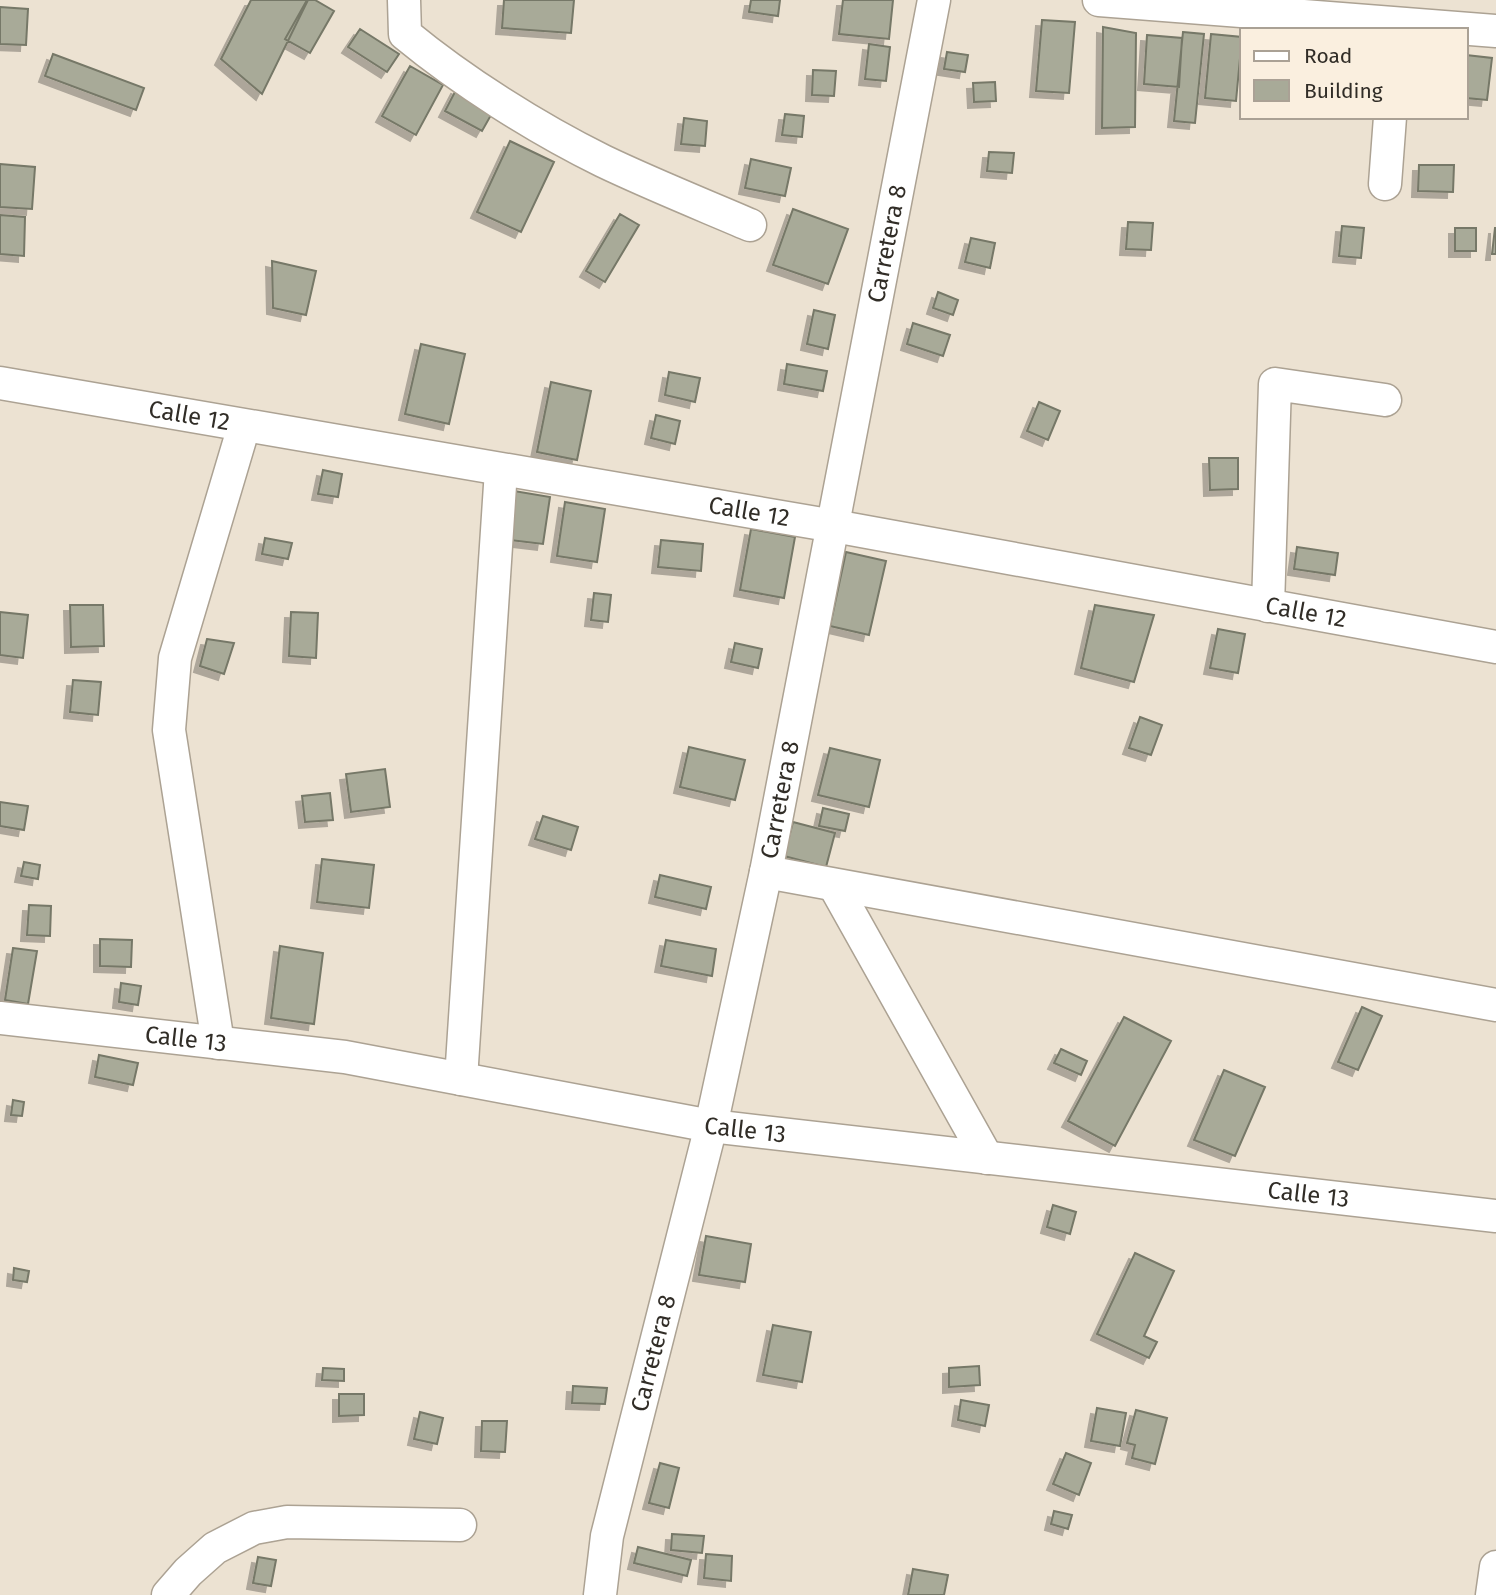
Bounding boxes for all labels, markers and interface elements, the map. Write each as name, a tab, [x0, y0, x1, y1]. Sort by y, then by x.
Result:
legend	[1240, 28, 1468, 119]
text: Road	[1304, 43, 1352, 69]
text: Building	[1304, 78, 1383, 104]
street label: Carretera 8	[862, 182, 912, 305]
street label: Calle 12	[147, 395, 232, 436]
street label: Calle 12	[706, 491, 792, 532]
street label: Calle 12	[1263, 591, 1349, 633]
street label: Carretera 8	[755, 738, 805, 861]
street label: Calle 13	[144, 1020, 228, 1058]
street label: Calle 13	[703, 1111, 787, 1148]
street label: Calle 13	[1266, 1176, 1351, 1213]
street label: Carretera 8	[625, 1292, 682, 1415]

